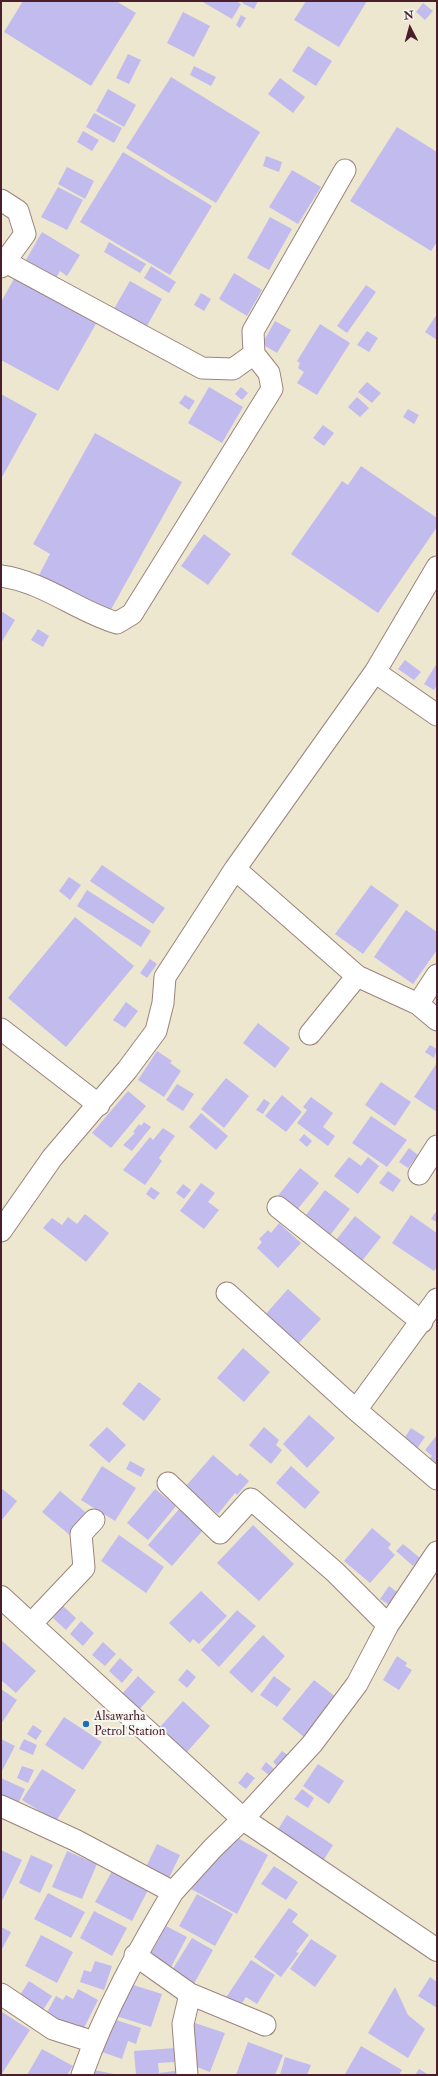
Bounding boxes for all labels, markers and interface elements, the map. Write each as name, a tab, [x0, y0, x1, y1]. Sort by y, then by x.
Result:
north arrow	[390, 8, 430, 48]
text: N	[403, 9, 414, 23]
place label: Alsawarha Petrol Station	[94, 1709, 165, 1740]
marker: Alsawarha Petrol Station	[81, 1719, 91, 1729]

